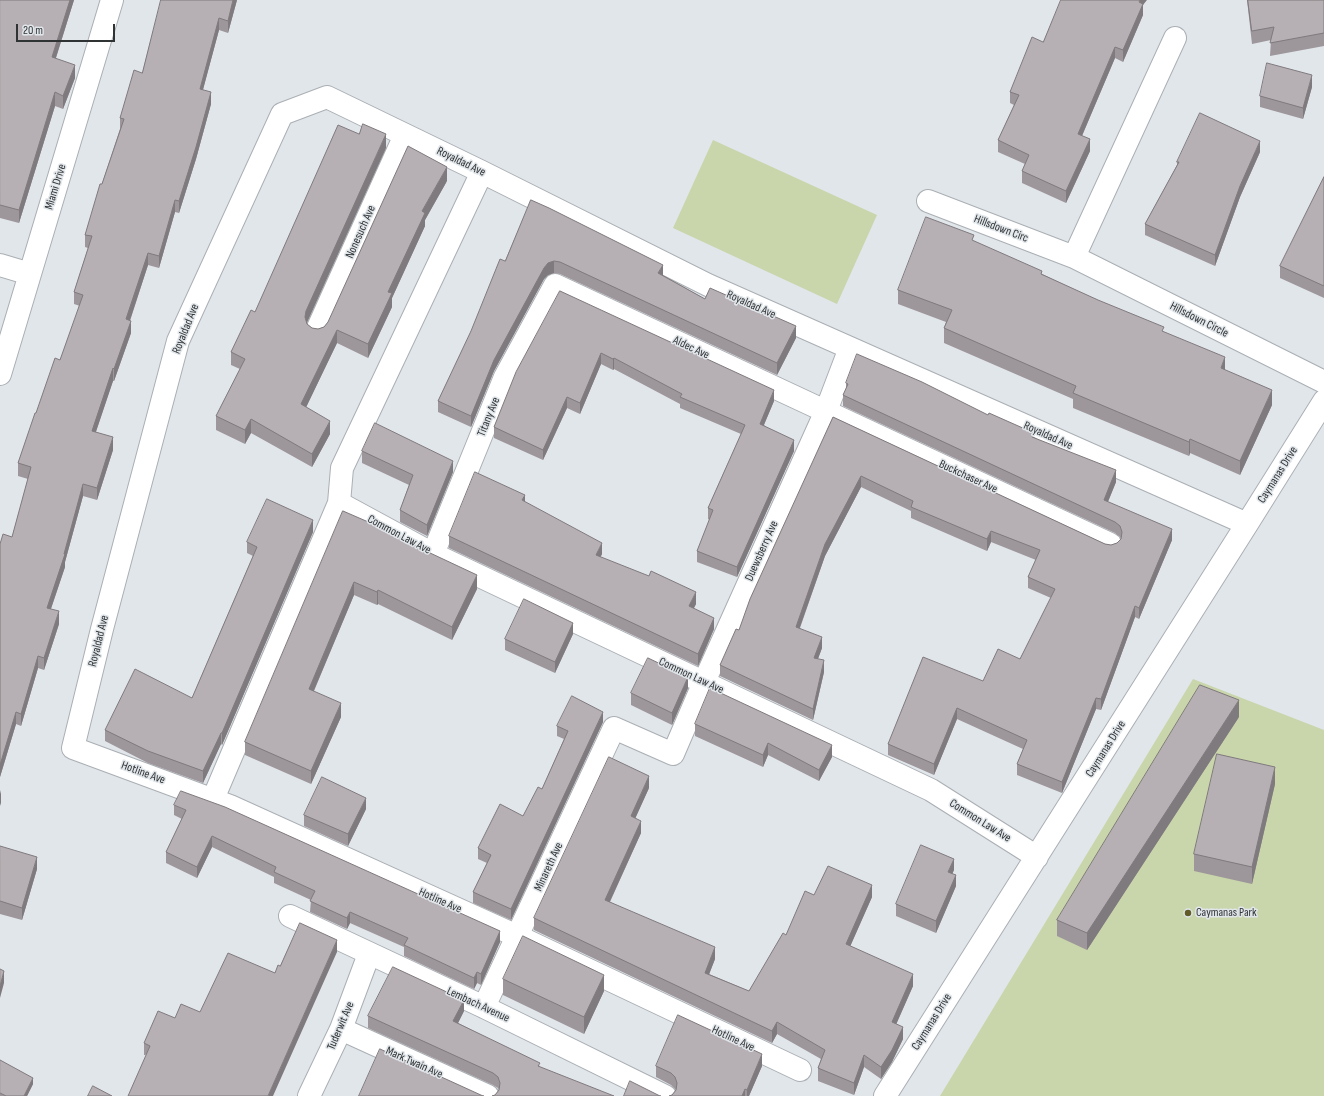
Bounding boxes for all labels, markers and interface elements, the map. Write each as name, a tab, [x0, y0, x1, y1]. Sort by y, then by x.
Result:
scale bar	[18, 16, 117, 42]
text: 20 m	[23, 23, 43, 38]
street label: Royaldad Ave	[434, 144, 488, 180]
street label: Miami Drive	[42, 163, 70, 211]
street label: Nonesuch Ave	[343, 203, 379, 261]
street label: Hillsdown Circ	[972, 212, 1030, 246]
street label: Royaldad Ave	[724, 288, 778, 322]
street label: Hillsdown Circle	[1167, 299, 1231, 341]
street label: Royaldad Ave	[169, 302, 203, 356]
street label: Aldec Ave	[671, 333, 711, 363]
street label: Titany Ave	[475, 395, 503, 439]
street label: Royaldad Ave	[1021, 419, 1075, 453]
street label: Caymanas Drive	[1255, 444, 1301, 506]
street label: Buckchaser Ave	[936, 457, 1000, 497]
street label: Common Law Ave	[365, 512, 433, 558]
street label: Duewsberry Ave	[742, 519, 782, 583]
street label: Royaldad Ave	[86, 614, 112, 668]
street label: Common Law Ave	[656, 655, 726, 697]
street label: Caymanas Drive	[1083, 718, 1129, 780]
street label: Hotline Ave	[119, 758, 167, 788]
street label: Common Law Ave	[946, 796, 1014, 846]
street label: Minareth Ave	[531, 840, 567, 894]
street label: Hotline Ave	[416, 885, 464, 917]
place label: Caymanas Park	[1196, 906, 1257, 920]
marker: Caymanas Park	[1183, 908, 1193, 918]
street label: Lembach Avenue	[444, 984, 512, 1026]
street label: Caymanas Drive	[909, 991, 955, 1053]
street label: Tuderwit Ave	[324, 1000, 358, 1052]
street label: Hotline Ave	[709, 1023, 757, 1055]
street label: Mark Twain Ave	[383, 1044, 445, 1082]

